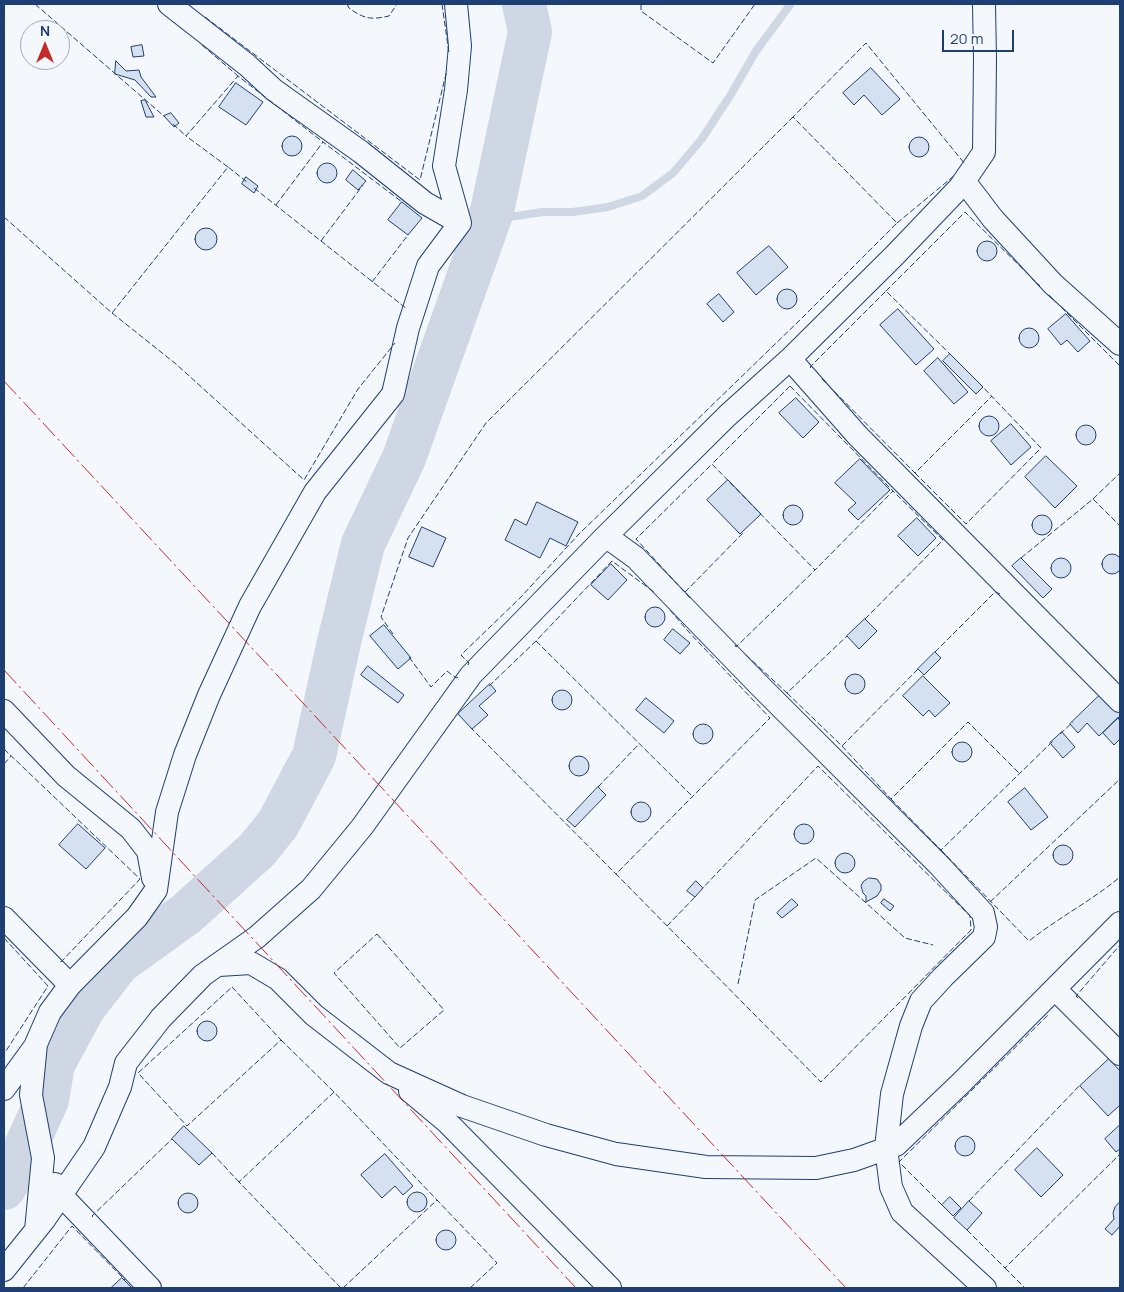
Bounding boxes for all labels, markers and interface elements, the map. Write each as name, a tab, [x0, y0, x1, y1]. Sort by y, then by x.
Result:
north arrow	[20, 20, 70, 70]
scale bar	[944, 20, 1016, 52]
text: N	[40, 21, 50, 40]
text: 20 m	[950, 28, 983, 49]

